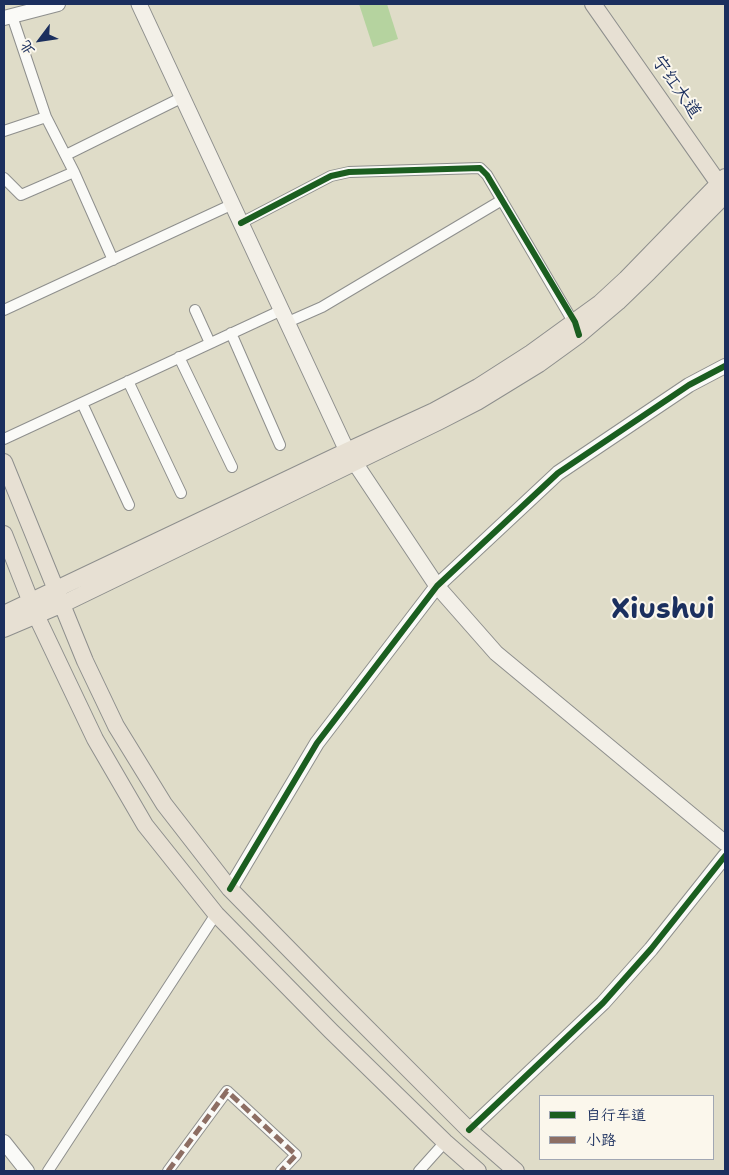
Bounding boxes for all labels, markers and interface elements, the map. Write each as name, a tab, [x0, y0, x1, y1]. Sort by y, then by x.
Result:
north arrow	[15, 15, 65, 65]
text: 北	[16, 37, 38, 58]
street label: 宁红大道	[647, 51, 705, 123]
district label: Xiushui	[611, 594, 715, 628]
legend	[539, 1095, 714, 1160]
text: 自行车道	[586, 1105, 646, 1125]
text: 小路	[586, 1130, 616, 1150]

